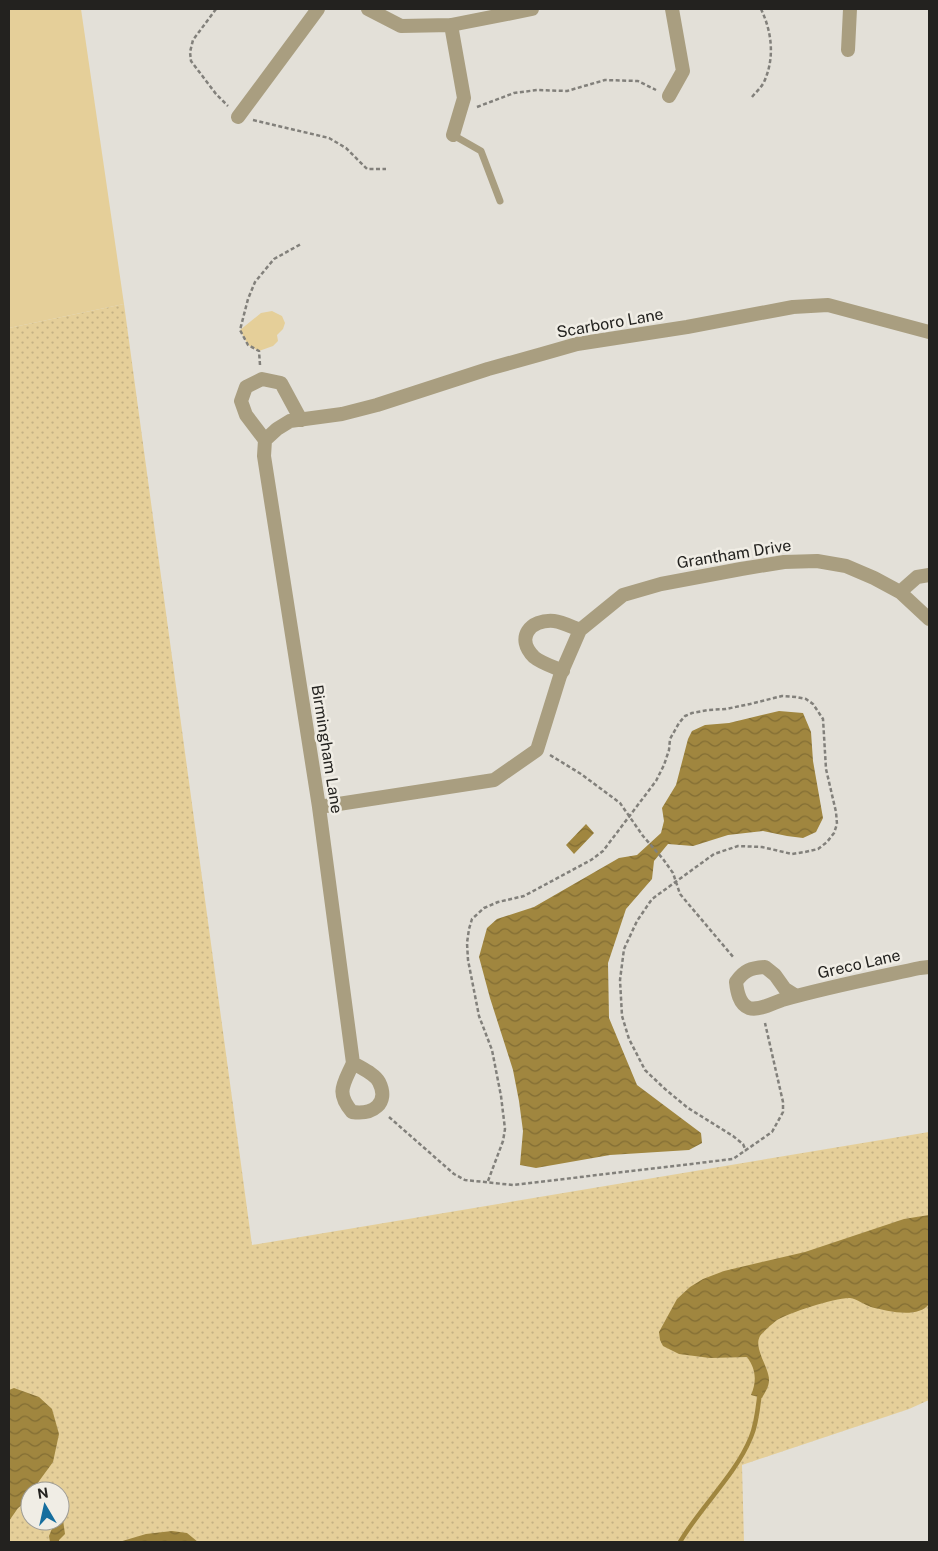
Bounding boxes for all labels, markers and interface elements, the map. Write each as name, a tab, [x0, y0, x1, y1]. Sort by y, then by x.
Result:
street label: Scarboro Lane	[555, 304, 665, 342]
street label: Grantham Drive	[675, 536, 793, 572]
street label: Birmingham Lane	[307, 683, 347, 815]
street label: Greco Lane	[816, 945, 902, 983]
north arrow	[20, 1481, 70, 1531]
text: N	[36, 1484, 50, 1502]

